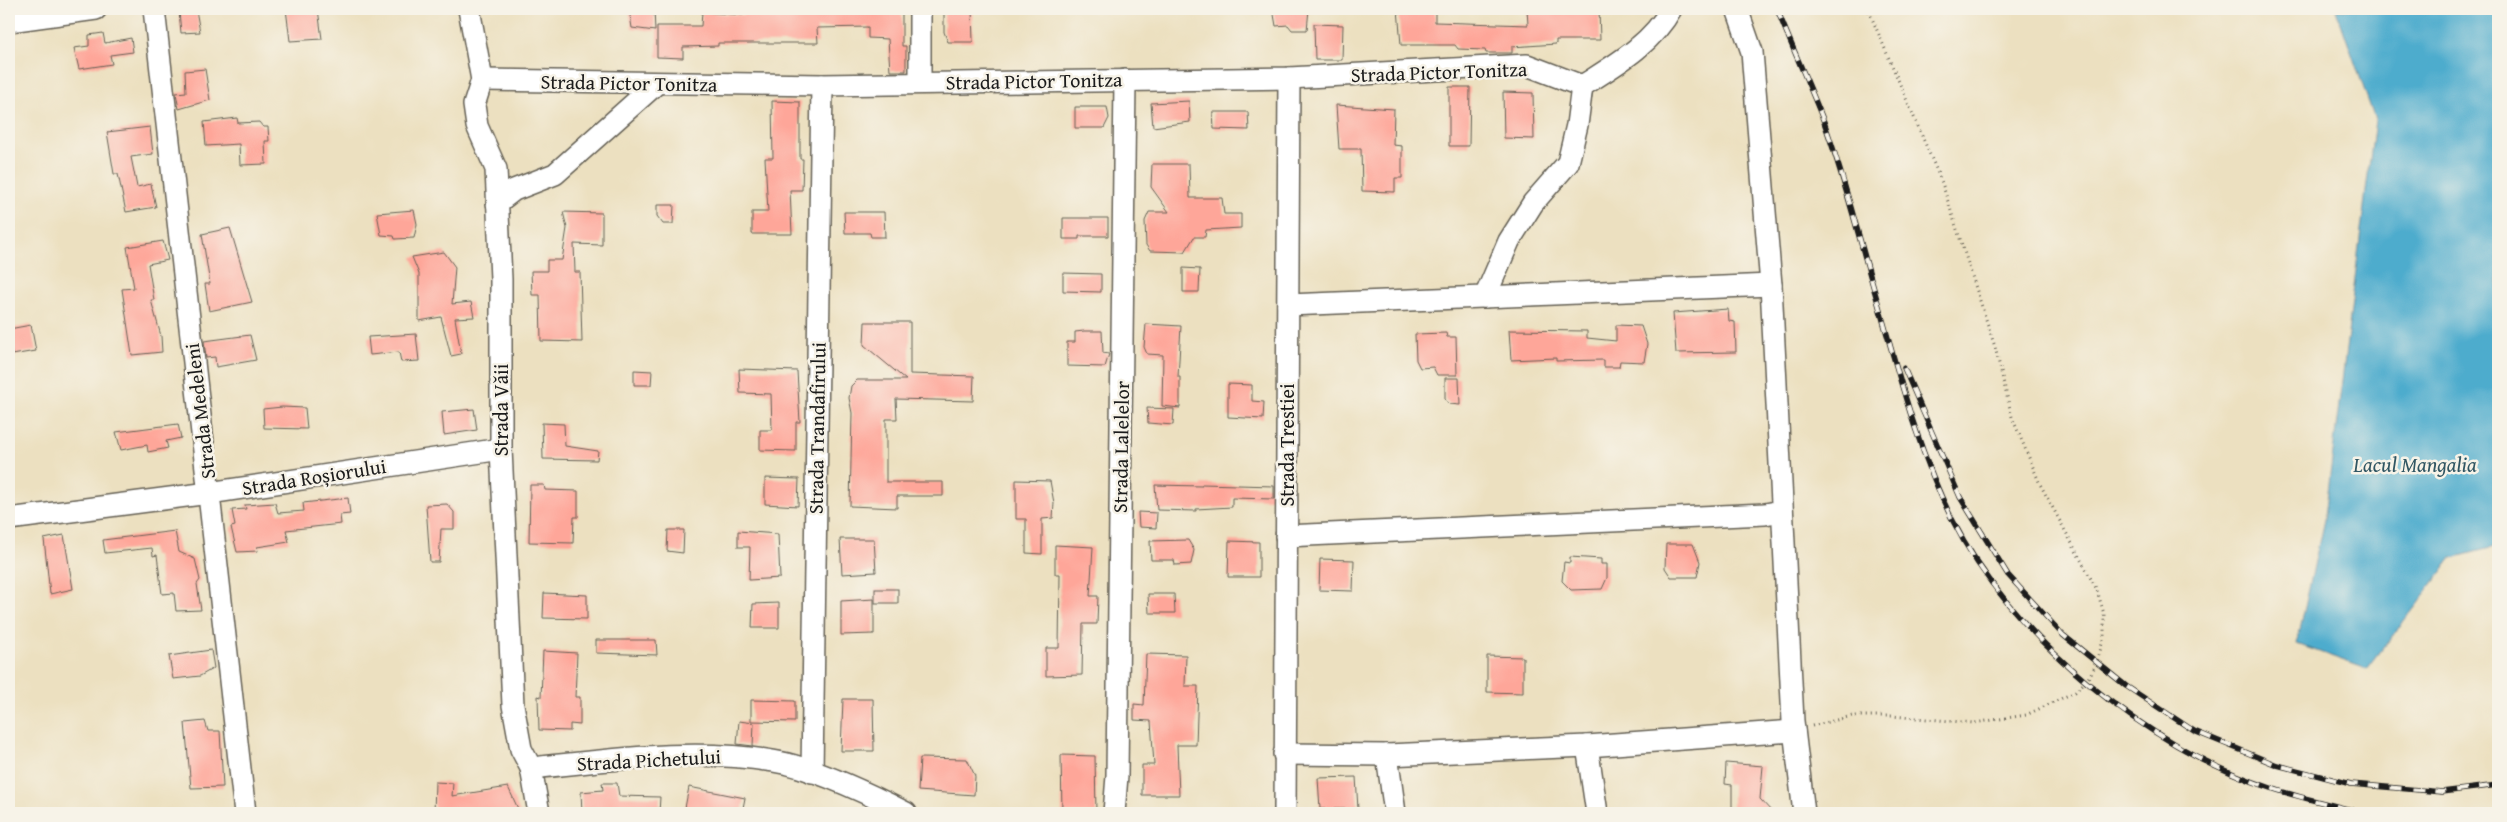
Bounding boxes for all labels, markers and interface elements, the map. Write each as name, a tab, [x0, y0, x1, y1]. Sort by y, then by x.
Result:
street label: Strada Pictor Tonitza	[1350, 54, 1528, 89]
street label: Strada Pictor Tonitza	[945, 64, 1123, 97]
street label: Strada Pictor Tonitza	[540, 66, 718, 99]
street label: Strada Medeleni	[177, 341, 222, 481]
street label: Strada Trandafirului	[801, 341, 833, 514]
street label: Strada Văii	[486, 363, 515, 456]
street label: Strada Lalelelor	[1105, 381, 1136, 513]
street label: Strada Trestiei	[1272, 383, 1301, 507]
water label: Lacul Mangalia	[2352, 449, 2477, 480]
street label: Strada Roșiorului	[240, 451, 388, 502]
street label: Strada Pichetului	[576, 741, 722, 778]

